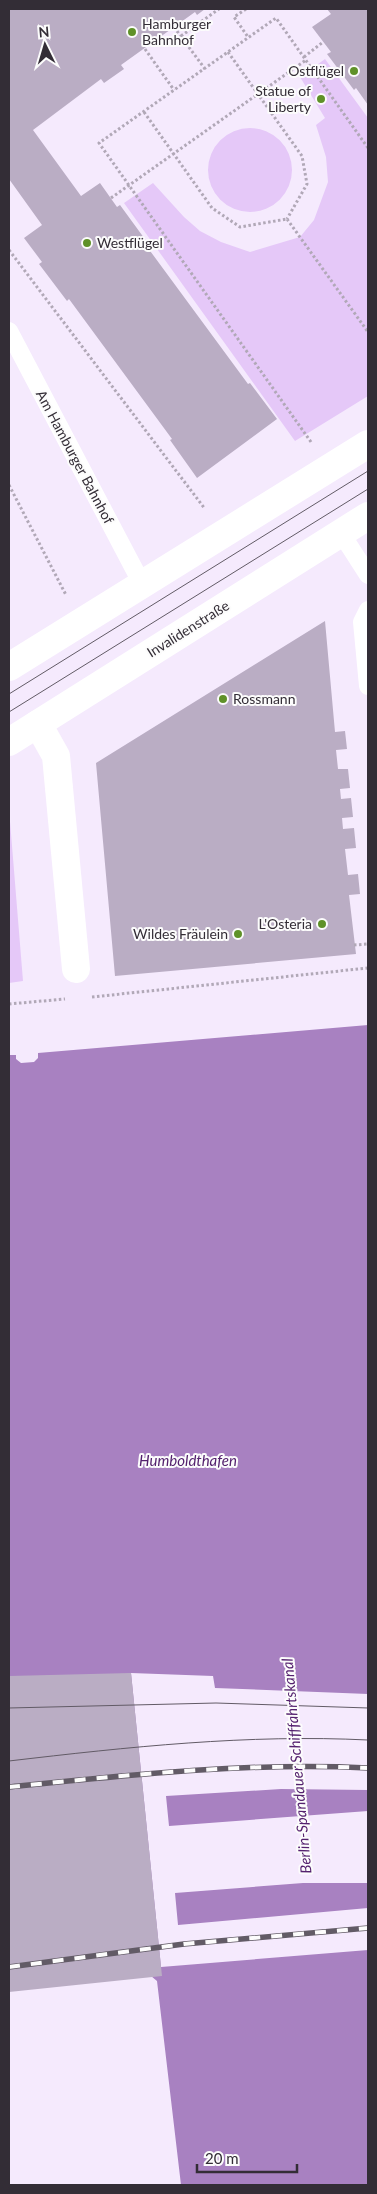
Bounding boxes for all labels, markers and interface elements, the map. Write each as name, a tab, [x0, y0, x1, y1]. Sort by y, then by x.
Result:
place label: Hamburger Bahnhof	[142, 15, 211, 48]
north arrow	[20, 20, 70, 70]
text: N	[38, 23, 50, 40]
marker: Hamburger Bahnhof	[126, 26, 138, 38]
place label: Ostflügel	[288, 62, 344, 79]
marker: Ostflügel	[348, 65, 360, 77]
place label: Statue of Liberty	[255, 82, 312, 115]
marker: Statue of Liberty	[315, 93, 327, 105]
place label: Westflügel	[97, 234, 163, 251]
marker: Westflügel	[81, 237, 93, 249]
street label: Am Hamburger Bahnhof	[33, 387, 118, 527]
street label: Invalidenstraße	[143, 597, 232, 661]
place label: Rossmann	[233, 690, 295, 707]
marker: Rossmann	[217, 693, 229, 705]
place label: L'Osteria	[258, 915, 312, 932]
marker: L'Osteria	[316, 918, 328, 930]
place label: Wildes Fräulein	[133, 925, 228, 942]
marker: Wildes Fräulein	[232, 928, 244, 940]
water label: Humboldthafen	[139, 1451, 237, 1469]
water label: Berlin-Spandauer Schifffahrtskanal	[278, 1657, 314, 1875]
scale bar	[197, 2142, 297, 2174]
text: 20 m	[205, 2149, 239, 2167]

